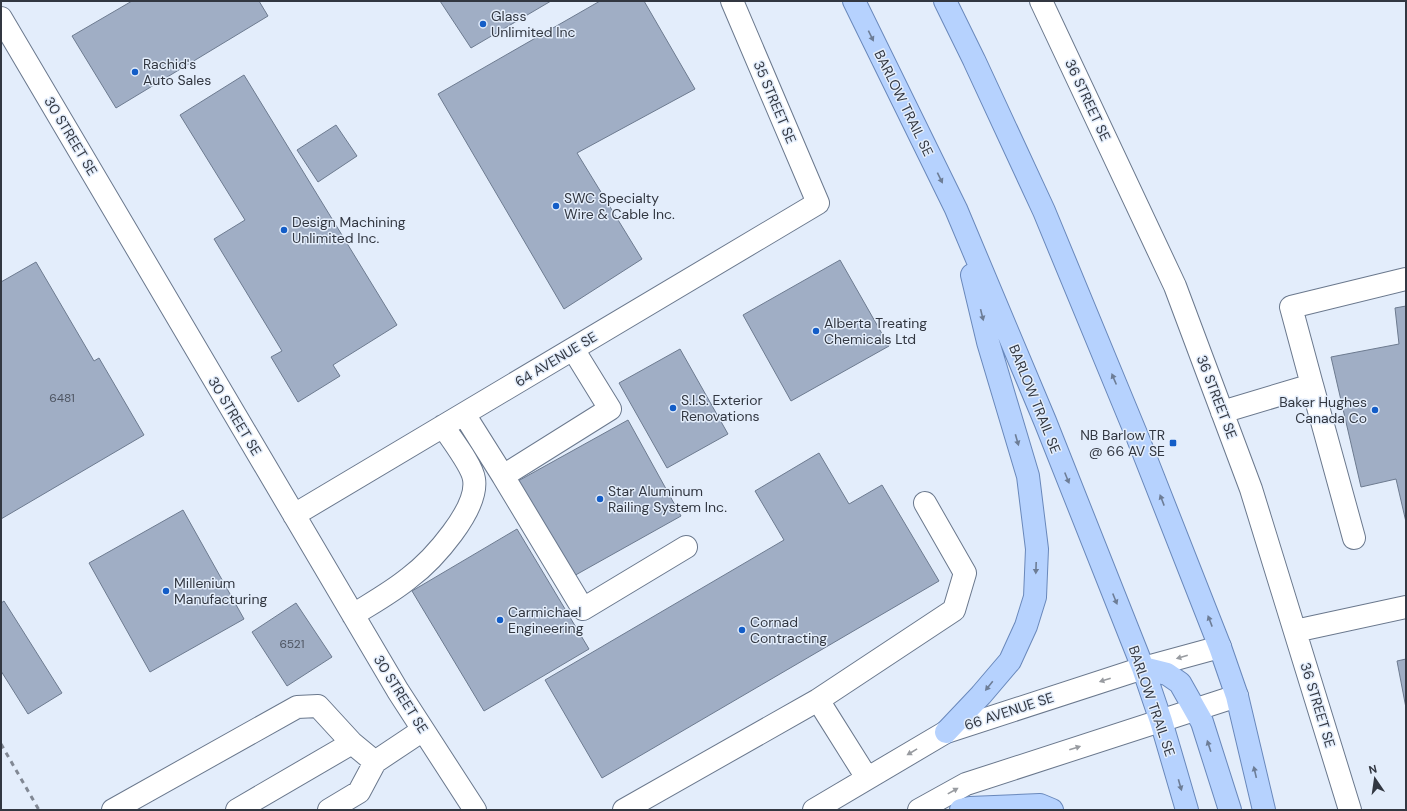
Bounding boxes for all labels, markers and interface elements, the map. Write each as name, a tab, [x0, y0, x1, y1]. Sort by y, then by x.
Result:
place label: Glass Unlimited Inc	[491, 7, 576, 41]
marker: Glass Unlimited Inc	[478, 19, 488, 29]
one-way arrow	[868, 30, 874, 42]
street label: BARLOW TRAIL SE	[870, 47, 938, 159]
place label: Rachid's Auto Sales	[143, 55, 211, 89]
street label: 36 STREET SE	[1061, 56, 1115, 144]
street label: 35 STREET SE	[750, 58, 801, 146]
marker: Rachid's Auto Sales	[130, 67, 140, 77]
street label: 30 STREET SE	[40, 93, 102, 179]
one-way arrow	[937, 172, 943, 184]
place label: SWC Specialty Wire & Cable Inc.	[564, 189, 675, 223]
marker: SWC Specialty Wire & Cable Inc.	[551, 201, 561, 211]
place label: Design Machining Unlimited Inc.	[292, 213, 406, 247]
marker: Design Machining Unlimited Inc.	[279, 225, 289, 235]
one-way arrow	[979, 309, 985, 321]
place label: Alberta Treating Chemicals Ltd	[824, 314, 927, 348]
marker: Alberta Treating Chemicals Ltd	[811, 326, 821, 336]
street label: 64 AVENUE SE	[512, 327, 600, 391]
street label: BARLOW TRAIL SE	[1005, 342, 1065, 456]
street label: 36 STREET SE	[1193, 353, 1241, 442]
street label: 30 STREET SE	[204, 373, 266, 459]
one-way arrow	[1111, 374, 1117, 385]
house number: 6481	[49, 390, 75, 406]
place label: S.I.S. Exterior Renovations	[681, 391, 763, 425]
place label: Baker Hughes Canada Co	[1279, 393, 1367, 427]
marker: S.I.S. Exterior Renovations	[668, 403, 678, 413]
marker: Baker Hughes Canada Co	[1370, 405, 1380, 415]
place label: NB Barlow TR @ 66 AV SE	[1080, 426, 1165, 460]
one-way arrow	[1014, 434, 1020, 446]
marker: NB Barlow TR @ 66 AV SE	[1168, 438, 1178, 448]
one-way arrow	[1065, 472, 1071, 484]
place label: Star Aluminum Railing System Inc.	[608, 482, 727, 516]
one-way arrow	[1159, 493, 1165, 505]
marker: Star Aluminum Railing System Inc.	[595, 494, 605, 504]
one-way arrow	[1033, 562, 1040, 574]
place label: Millenium Manufacturing	[174, 574, 267, 608]
marker: Millenium Manufacturing	[161, 586, 171, 596]
one-way arrow	[1113, 593, 1119, 605]
place label: Carmichael Engineering	[508, 603, 584, 637]
place label: Cornad Contracting	[750, 613, 827, 647]
one-way arrow	[1206, 614, 1212, 626]
marker: Carmichael Engineering	[495, 615, 505, 625]
marker: Cornad Contracting	[737, 625, 747, 635]
house number: 6521	[279, 636, 305, 652]
street label: BARLOW TRAIL SE	[1125, 643, 1179, 759]
street label: 30 STREET SE	[370, 651, 432, 737]
one-way arrow	[1176, 654, 1188, 660]
street label: 36 STREET SE	[1296, 660, 1340, 750]
one-way arrow	[1099, 678, 1111, 684]
one-way arrow	[985, 680, 994, 691]
street label: 66 AVENUE SE	[962, 688, 1056, 734]
one-way arrow	[1206, 740, 1212, 752]
one-way arrow	[1070, 745, 1082, 751]
one-way arrow	[906, 748, 918, 755]
north arrow	[1355, 759, 1395, 799]
text: N	[1367, 762, 1378, 777]
one-way arrow	[1252, 766, 1258, 778]
one-way arrow	[1177, 779, 1183, 791]
one-way arrow	[947, 788, 959, 795]

